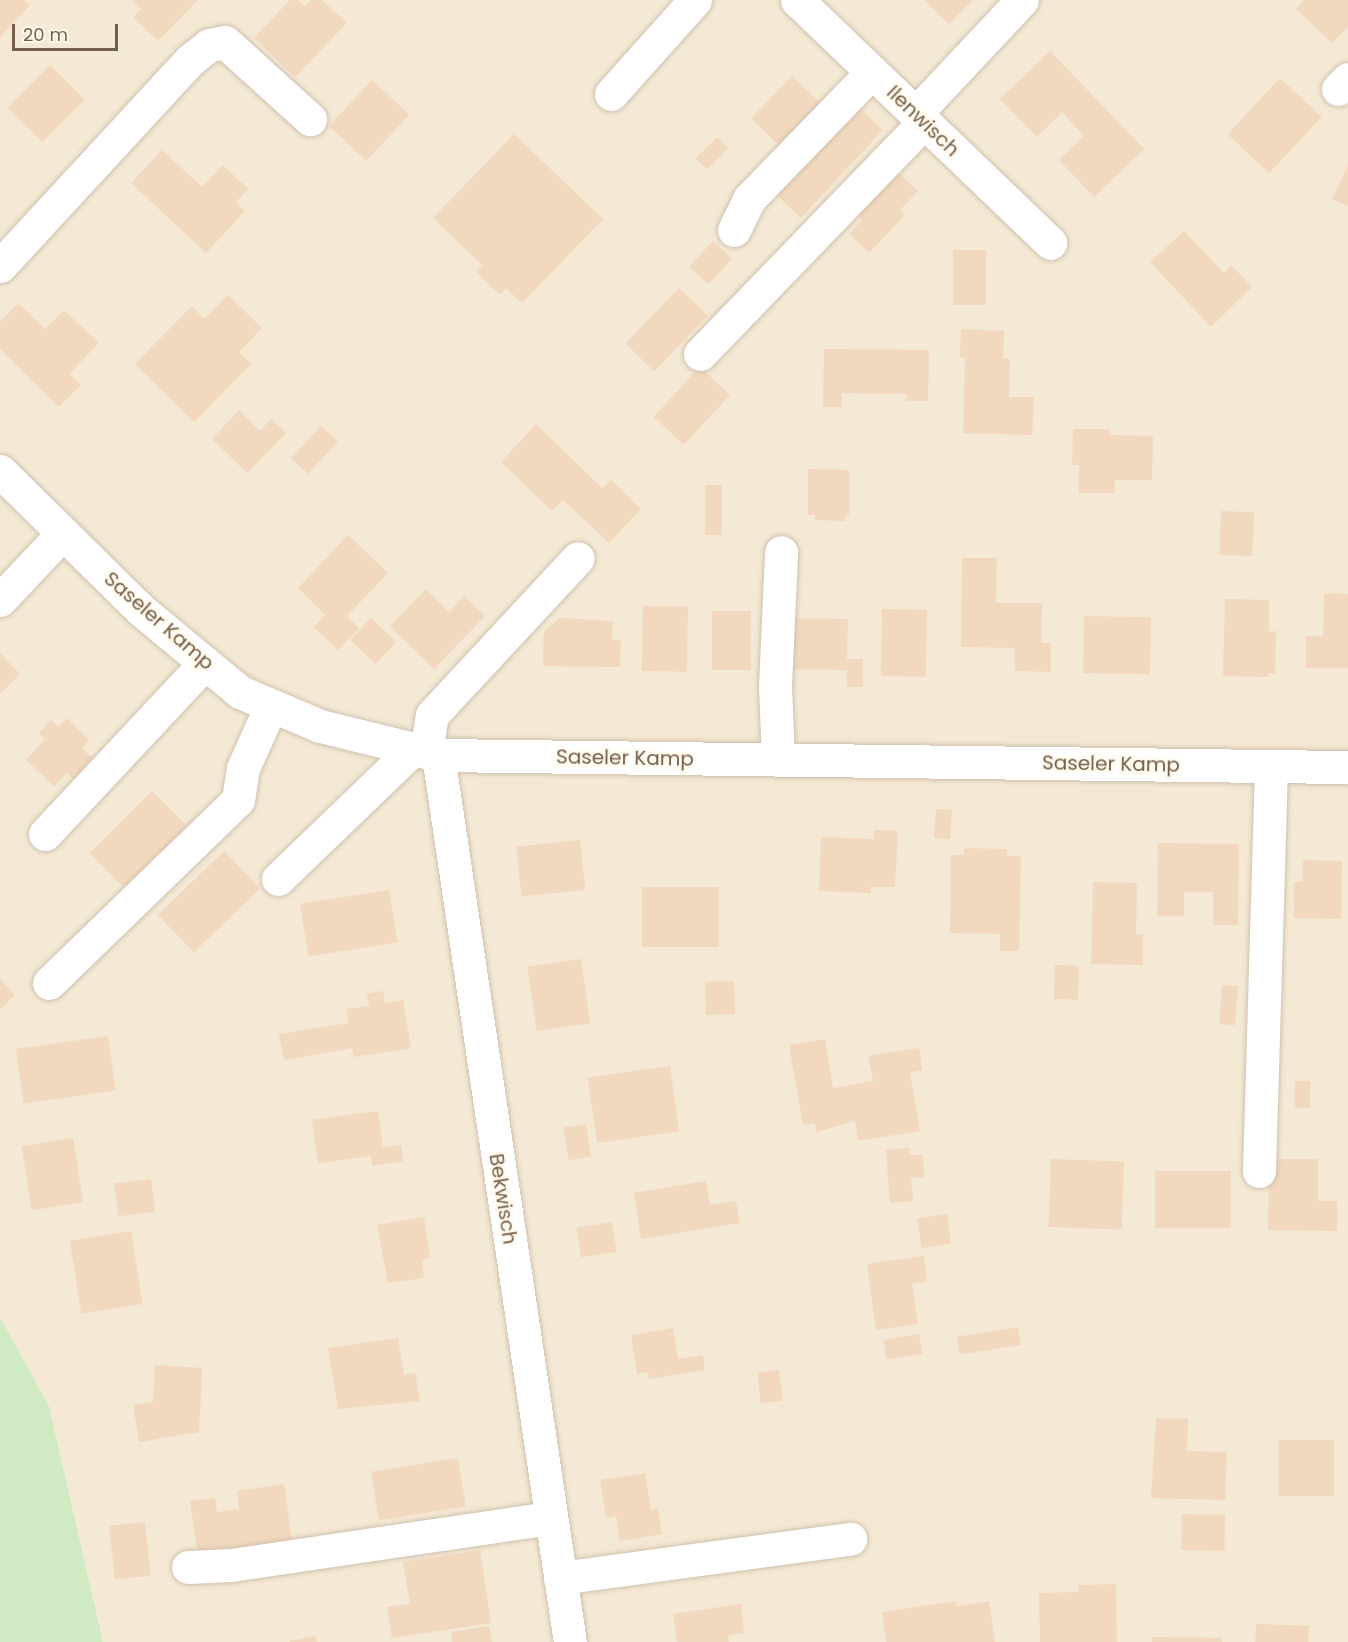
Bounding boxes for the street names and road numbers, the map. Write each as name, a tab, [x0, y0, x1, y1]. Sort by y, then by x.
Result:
street label: Ilenwisch	[882, 81, 964, 161]
street label: Saseler Kamp	[99, 567, 219, 675]
street label: Saseler Kamp	[556, 745, 694, 771]
street label: Saseler Kamp	[1042, 751, 1180, 777]
street label: Bekwisch	[484, 1152, 522, 1246]

